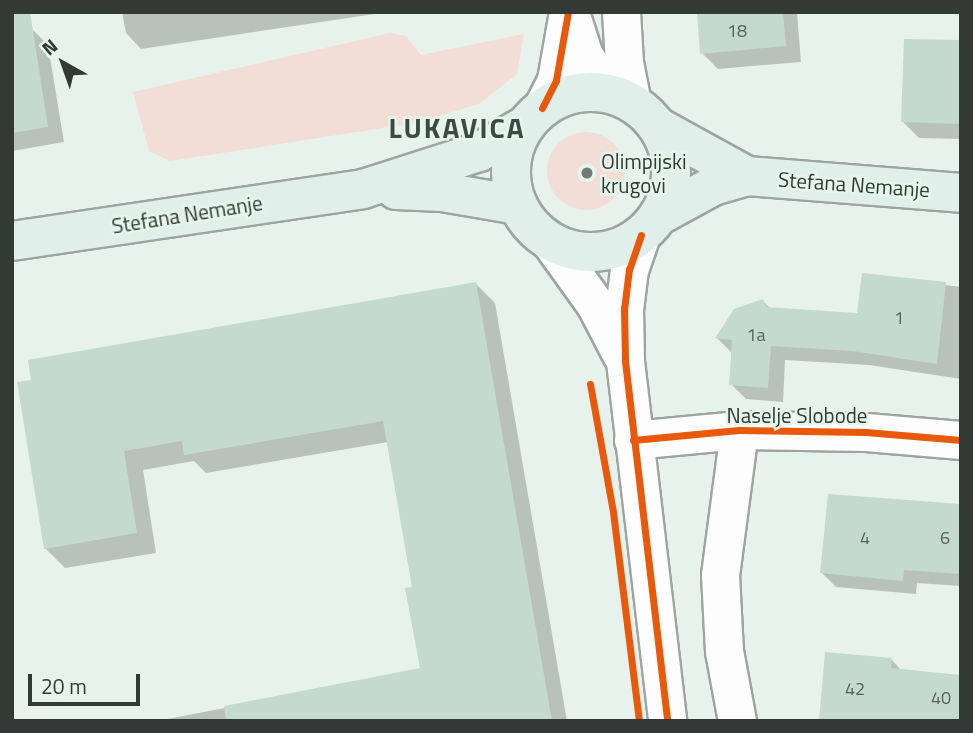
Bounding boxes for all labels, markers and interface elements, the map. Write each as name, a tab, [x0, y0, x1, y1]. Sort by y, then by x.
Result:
house number: 18	[727, 20, 747, 42]
north arrow	[28, 28, 98, 98]
text: N	[35, 31, 64, 62]
district label: LUKAVICA	[389, 111, 525, 145]
place label: Olimpijski krugovi	[601, 148, 687, 198]
marker: Olimpijski krugovi	[579, 165, 595, 181]
street label: Stefana Nemanje	[777, 166, 931, 202]
street label: Stefana Nemanje	[110, 190, 264, 238]
house number: 1	[894, 307, 904, 329]
house number: 1a	[746, 324, 766, 346]
street label: Naselje Slobode	[727, 402, 867, 428]
house number: 4	[860, 527, 870, 549]
house number: 6	[940, 527, 950, 549]
scale bar	[32, 660, 144, 704]
text: 20 m	[41, 670, 87, 702]
house number: 42	[845, 678, 865, 700]
house number: 40	[931, 687, 951, 709]

